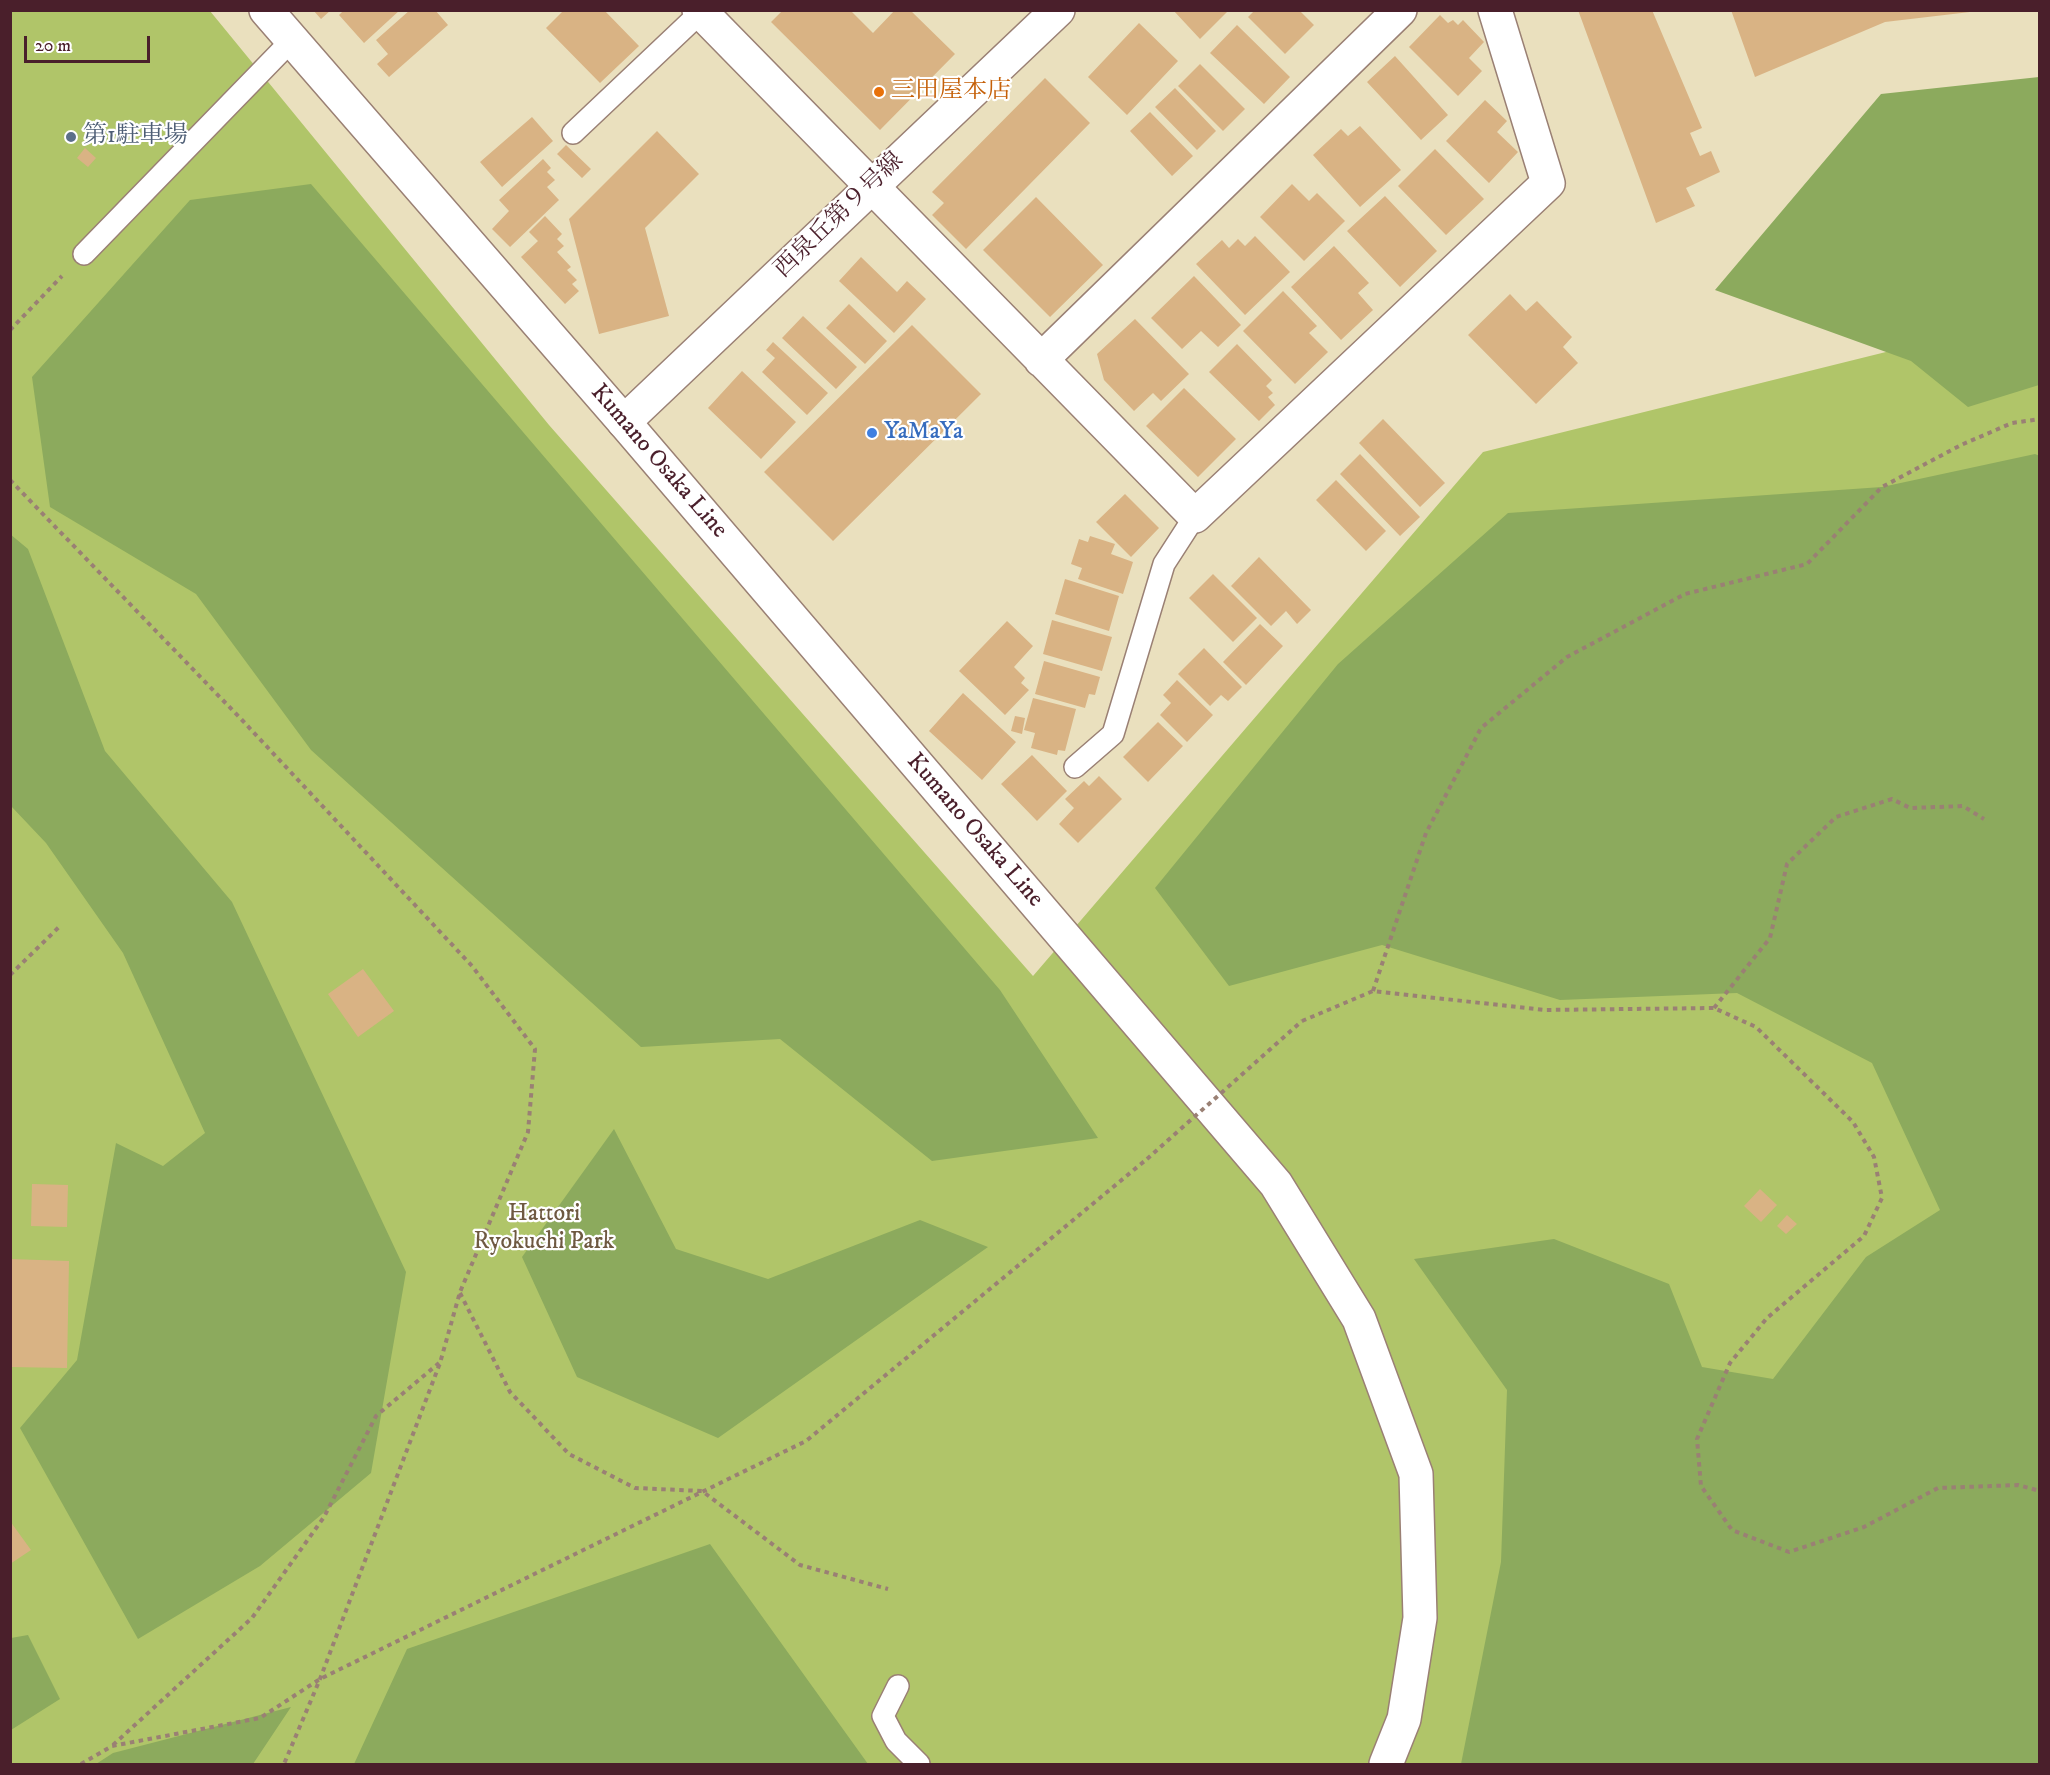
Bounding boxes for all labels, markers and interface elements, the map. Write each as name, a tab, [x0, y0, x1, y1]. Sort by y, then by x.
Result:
scale bar	[27, 24, 153, 62]
text: 20 m	[35, 35, 71, 57]
place label: 三田屋本店	[891, 78, 1011, 106]
marker: 三田屋本店	[872, 85, 886, 99]
place label: 第1駐車場	[83, 123, 188, 151]
marker: 第1駐車場	[64, 130, 78, 144]
street label: 西泉丘第９号線	[770, 147, 910, 285]
street label: Kumano Osaka Line	[583, 379, 733, 545]
place label: YaMaYa	[884, 419, 963, 447]
marker: YaMaYa	[865, 426, 879, 440]
street label: Kumano Osaka Line	[899, 748, 1049, 914]
park label: Hattori Ryokuchi Park	[474, 1201, 614, 1257]

